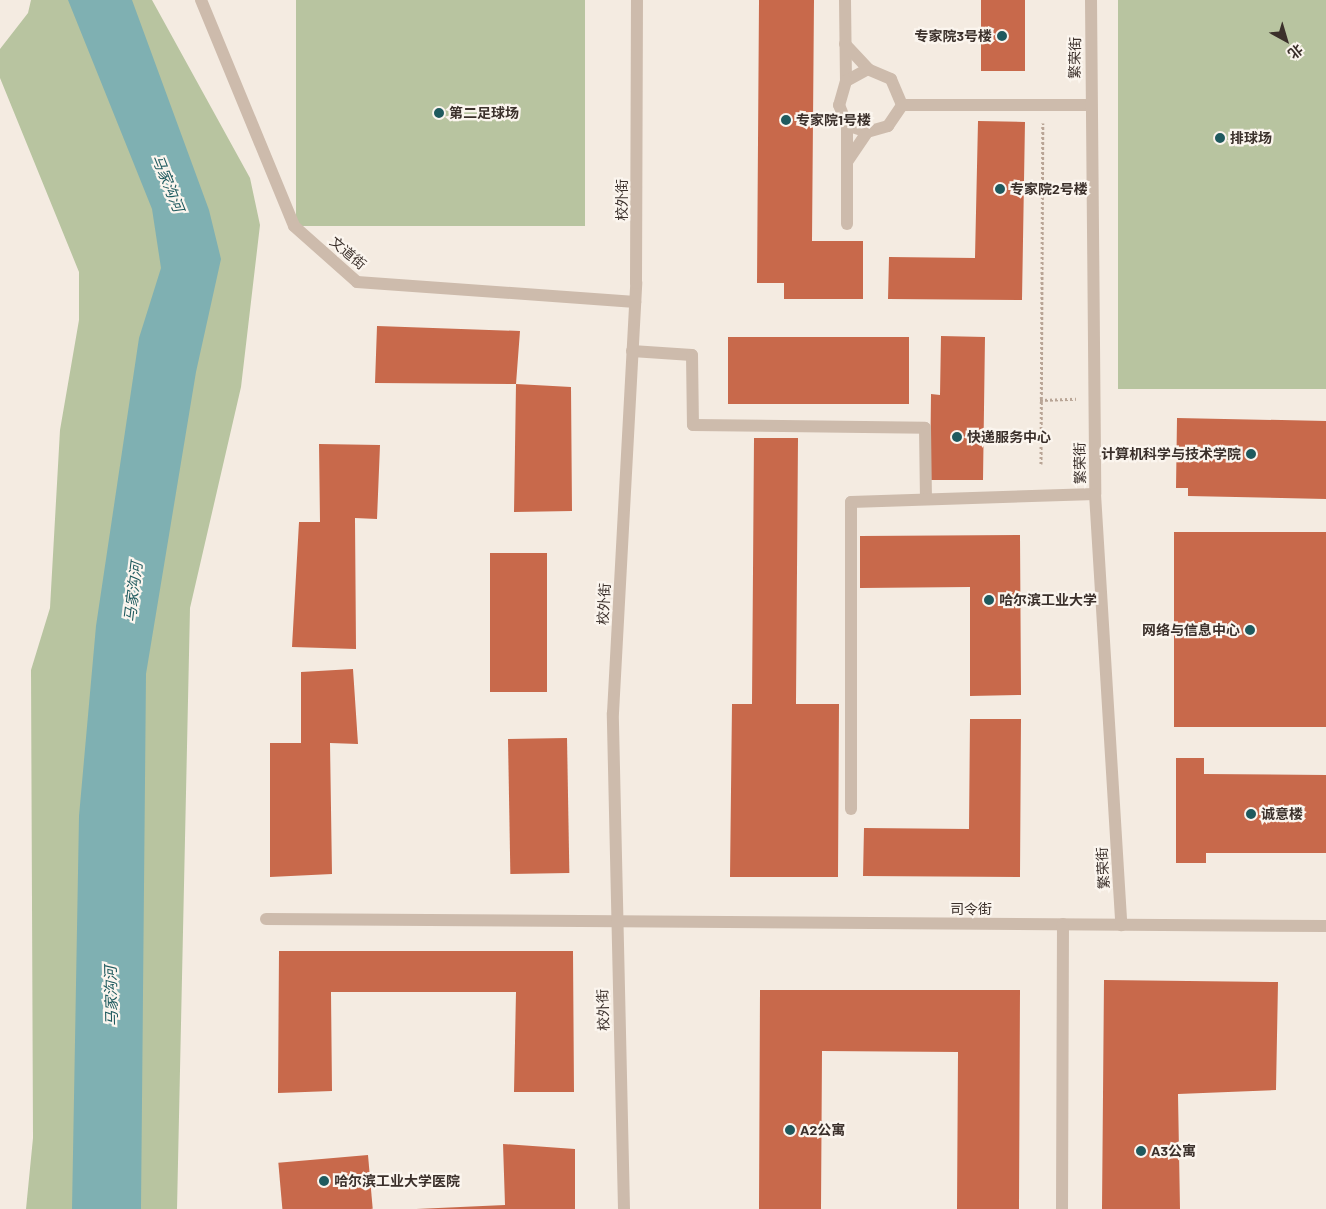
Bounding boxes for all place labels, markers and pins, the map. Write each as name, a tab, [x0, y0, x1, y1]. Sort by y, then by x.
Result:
place label: 专家院3号楼	[914, 28, 992, 44]
marker: 专家院3号楼	[996, 30, 1008, 42]
place label: 第二足球场	[449, 105, 519, 121]
marker: 第二足球场	[433, 107, 445, 119]
place label: 专家院1号楼	[796, 112, 871, 128]
marker: 专家院1号楼	[780, 114, 792, 126]
place label: 排球场	[1230, 130, 1272, 146]
marker: 排球场	[1214, 132, 1226, 144]
place label: 专家院2号楼	[1010, 181, 1088, 197]
marker: 专家院2号楼	[994, 183, 1006, 195]
place label: 快递服务中心	[967, 429, 1051, 445]
marker: 快递服务中心	[951, 431, 963, 443]
place label: 计算机科学与技术学院	[1101, 446, 1241, 462]
marker: 计算机科学与技术学院	[1245, 448, 1257, 460]
place label: 哈尔滨工业大学	[999, 592, 1097, 608]
marker: 哈尔滨工业大学	[983, 594, 995, 606]
place label: 网络与信息中心	[1142, 622, 1240, 638]
marker: 网络与信息中心	[1244, 624, 1256, 636]
place label: 诚意楼	[1261, 806, 1303, 822]
marker: 诚意楼	[1245, 808, 1257, 820]
place label: A2公寓	[800, 1122, 845, 1138]
marker: A2公寓	[784, 1124, 796, 1136]
place label: A3公寓	[1151, 1143, 1196, 1159]
marker: A3公寓	[1135, 1145, 1147, 1157]
place label: 哈尔滨工业大学医院	[334, 1173, 460, 1189]
marker: 哈尔滨工业大学医院	[318, 1175, 330, 1187]

